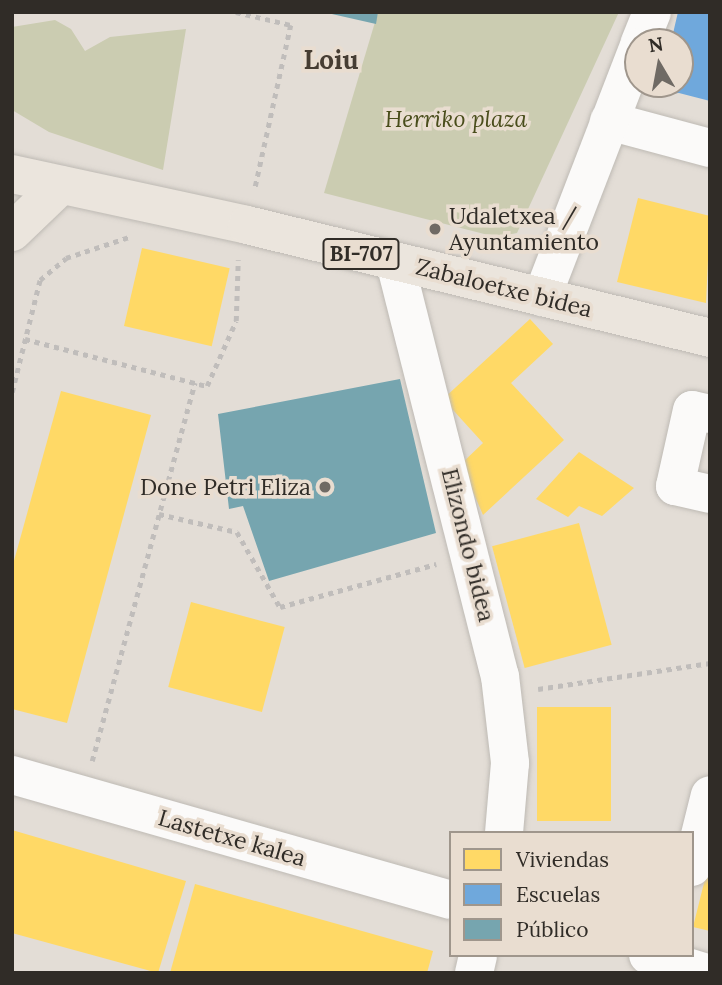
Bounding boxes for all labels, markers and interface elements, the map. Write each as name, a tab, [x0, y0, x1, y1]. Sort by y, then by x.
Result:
north arrow	[624, 28, 694, 98]
text: N	[646, 31, 665, 57]
district label: Loiu	[304, 44, 358, 76]
park label: Herriko plaza	[385, 105, 527, 133]
place label: Udaletxea / Ayuntamiento	[449, 202, 599, 256]
marker: Udaletxea / Ayuntamiento	[427, 221, 443, 237]
road number: BI-707	[322, 236, 400, 272]
street label: Zabaloetxe bidea	[413, 253, 595, 323]
street label: Elizondo bidea	[436, 465, 500, 625]
place label: Done Petri Eliza	[140, 473, 311, 501]
marker: Done Petri Eliza	[317, 479, 333, 495]
street label: Lastetxe kalea	[155, 804, 309, 872]
legend	[449, 831, 694, 957]
text: Viviendas	[516, 846, 609, 873]
text: Escuelas	[516, 881, 600, 908]
text: Público	[516, 916, 588, 943]

